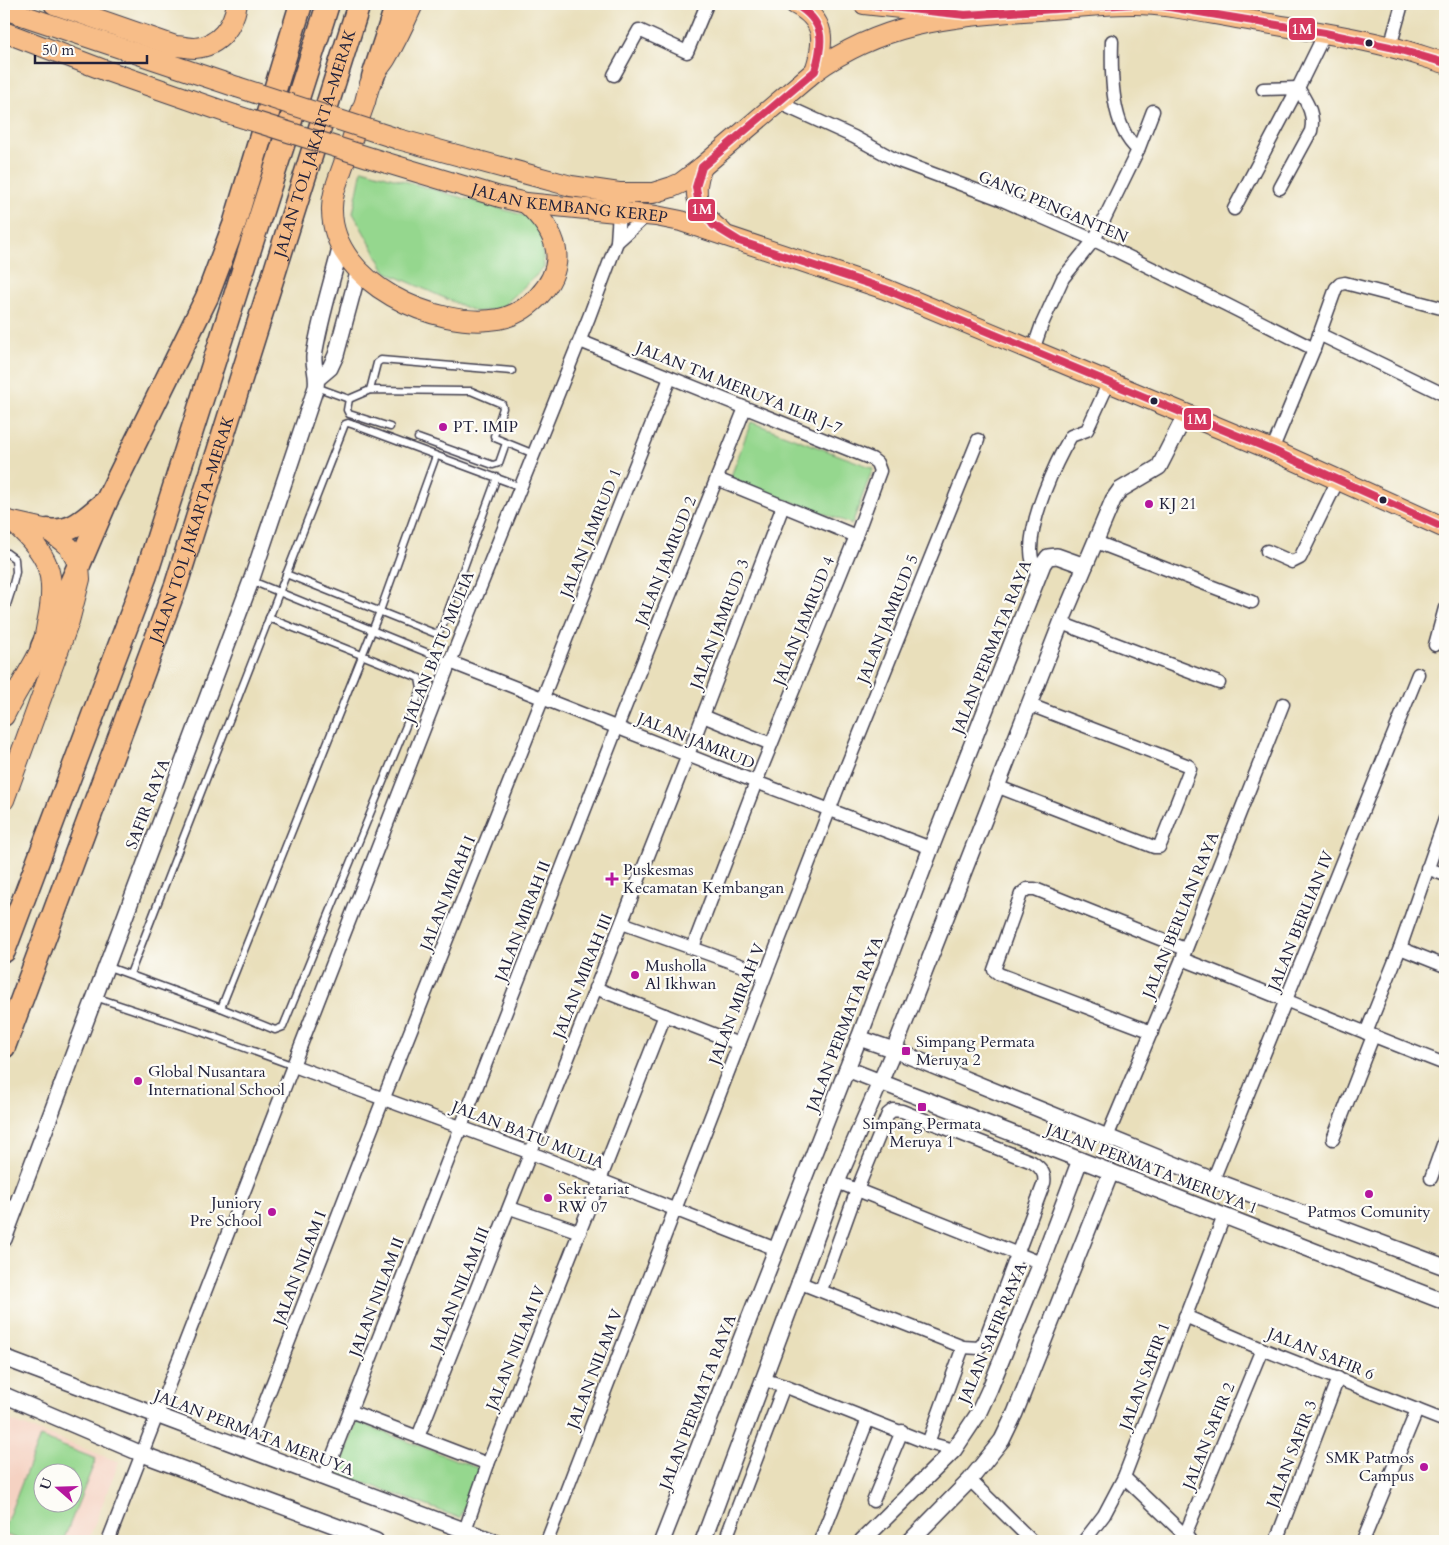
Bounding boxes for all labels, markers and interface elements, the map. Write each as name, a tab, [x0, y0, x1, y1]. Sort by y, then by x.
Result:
line badge: 1M	[1288, 17, 1316, 41]
text: 1M	[1292, 20, 1313, 39]
street label: JALAN TOL JAKARTA–MERAK	[268, 27, 361, 262]
scale bar	[35, 32, 148, 64]
unlabelled marker	[1364, 38, 1374, 48]
text: 50 m	[42, 40, 74, 60]
street label: GANG PENGANTEN	[975, 165, 1132, 249]
street label: JALAN KEMBANG KEREP	[467, 178, 670, 229]
line badge: 1M	[687, 198, 716, 222]
text: 1M	[692, 200, 713, 219]
street label: JALAN TM MERUYA ILIR J-7	[631, 336, 845, 439]
unlabelled marker	[1149, 396, 1159, 406]
line badge: 1M	[1183, 407, 1212, 431]
text: 1M	[1187, 410, 1208, 429]
street label: JALAN TOL JAKARTA–MERAK	[144, 413, 240, 648]
place label: PT. IMIP	[453, 416, 518, 438]
marker: PT. IMIP	[437, 421, 449, 433]
street label: JALAN JAMRUD 1	[554, 465, 627, 603]
street label: JALAN JAMRUD 2	[629, 493, 702, 631]
place label: KJ 21	[1159, 493, 1197, 515]
unlabelled marker	[1378, 495, 1388, 505]
marker: KJ 21	[1143, 498, 1155, 510]
street label: JALAN JAMRUD 5	[851, 551, 924, 689]
street label: JALAN JAMRUD 4	[767, 553, 840, 691]
street label: JALAN JAMRUD 3	[684, 556, 755, 694]
street label: JALAN PERMATA RAYA	[946, 556, 1037, 739]
street label: JALAN BATU MULIA	[398, 567, 480, 728]
street label: JALAN JAMRUD	[632, 707, 758, 775]
street label: SAFIR RAYA	[121, 755, 176, 852]
street label: JALAN BERLIAN RAYA	[1137, 828, 1225, 1003]
street label: JALAN MIRAH I	[414, 832, 481, 956]
street label: JALAN BERLIAN IV	[1262, 847, 1339, 996]
street label: JALAN MIRAH II	[489, 858, 556, 986]
place label: Puskesmas Kecamatan Kembangan	[623, 859, 784, 899]
marker: Puskesmas Kecamatan Kembangan	[605, 872, 619, 886]
street label: JALAN MIRAH III	[547, 910, 618, 1044]
street label: JALAN PERMATA RAYA	[801, 933, 889, 1117]
street label: JALAN MIRAH V	[703, 940, 770, 1070]
place label: Musholla Al Ikhwan	[645, 955, 716, 995]
marker: Musholla Al Ikhwan	[629, 969, 641, 981]
place label: Simpang Permata Meruya 2	[916, 1031, 1035, 1071]
marker: Simpang Permata Meruya 2	[900, 1045, 912, 1057]
place label: Global Nusantara International School	[148, 1061, 285, 1101]
marker: Global Nusantara International School	[132, 1075, 144, 1087]
street label: JALAN BATU MULIA	[447, 1095, 608, 1174]
marker: Simpang Permata Meruya 1	[916, 1101, 928, 1113]
place label: Simpang Permata Meruya 1	[863, 1113, 981, 1153]
street label: JALAN PERMATA MERUYA 1	[1041, 1118, 1261, 1220]
place label: Sekretariat RW 07	[558, 1178, 629, 1218]
marker: Patmos Comunity	[1363, 1188, 1375, 1200]
place label: Juniory Pre School	[190, 1192, 263, 1232]
marker: Sekretariat RW 07	[542, 1192, 554, 1204]
place label: Patmos Comunity	[1307, 1201, 1431, 1223]
marker: Juniory Pre School	[266, 1206, 278, 1218]
street label: JALAN NILAM I	[267, 1208, 332, 1330]
street label: JALAN NILAM III	[424, 1224, 495, 1356]
street label: JALAN NILAM II	[343, 1234, 410, 1362]
street label: JALAN SAFIR RAYA	[953, 1259, 1033, 1409]
street label: JALAN NILAM IV	[480, 1282, 551, 1415]
street label: JALAN NILAM V	[561, 1306, 628, 1434]
street label: JALAN PERMATA RAYA	[654, 1311, 742, 1495]
street label: JALAN SAFIR 1	[1114, 1319, 1176, 1435]
street label: JALAN SAFIR 6	[1262, 1322, 1378, 1385]
street label: JALAN SAFIR 2	[1177, 1379, 1240, 1495]
street label: JALAN PERMATA MERUYA	[149, 1384, 358, 1482]
street label: JALAN SAFIR 3	[1261, 1397, 1323, 1513]
place label: SMK Patmos Campus	[1326, 1447, 1414, 1487]
marker: SMK Patmos Campus	[1418, 1461, 1430, 1473]
north arrow	[32, 1462, 82, 1512]
text: U	[35, 1475, 57, 1492]

